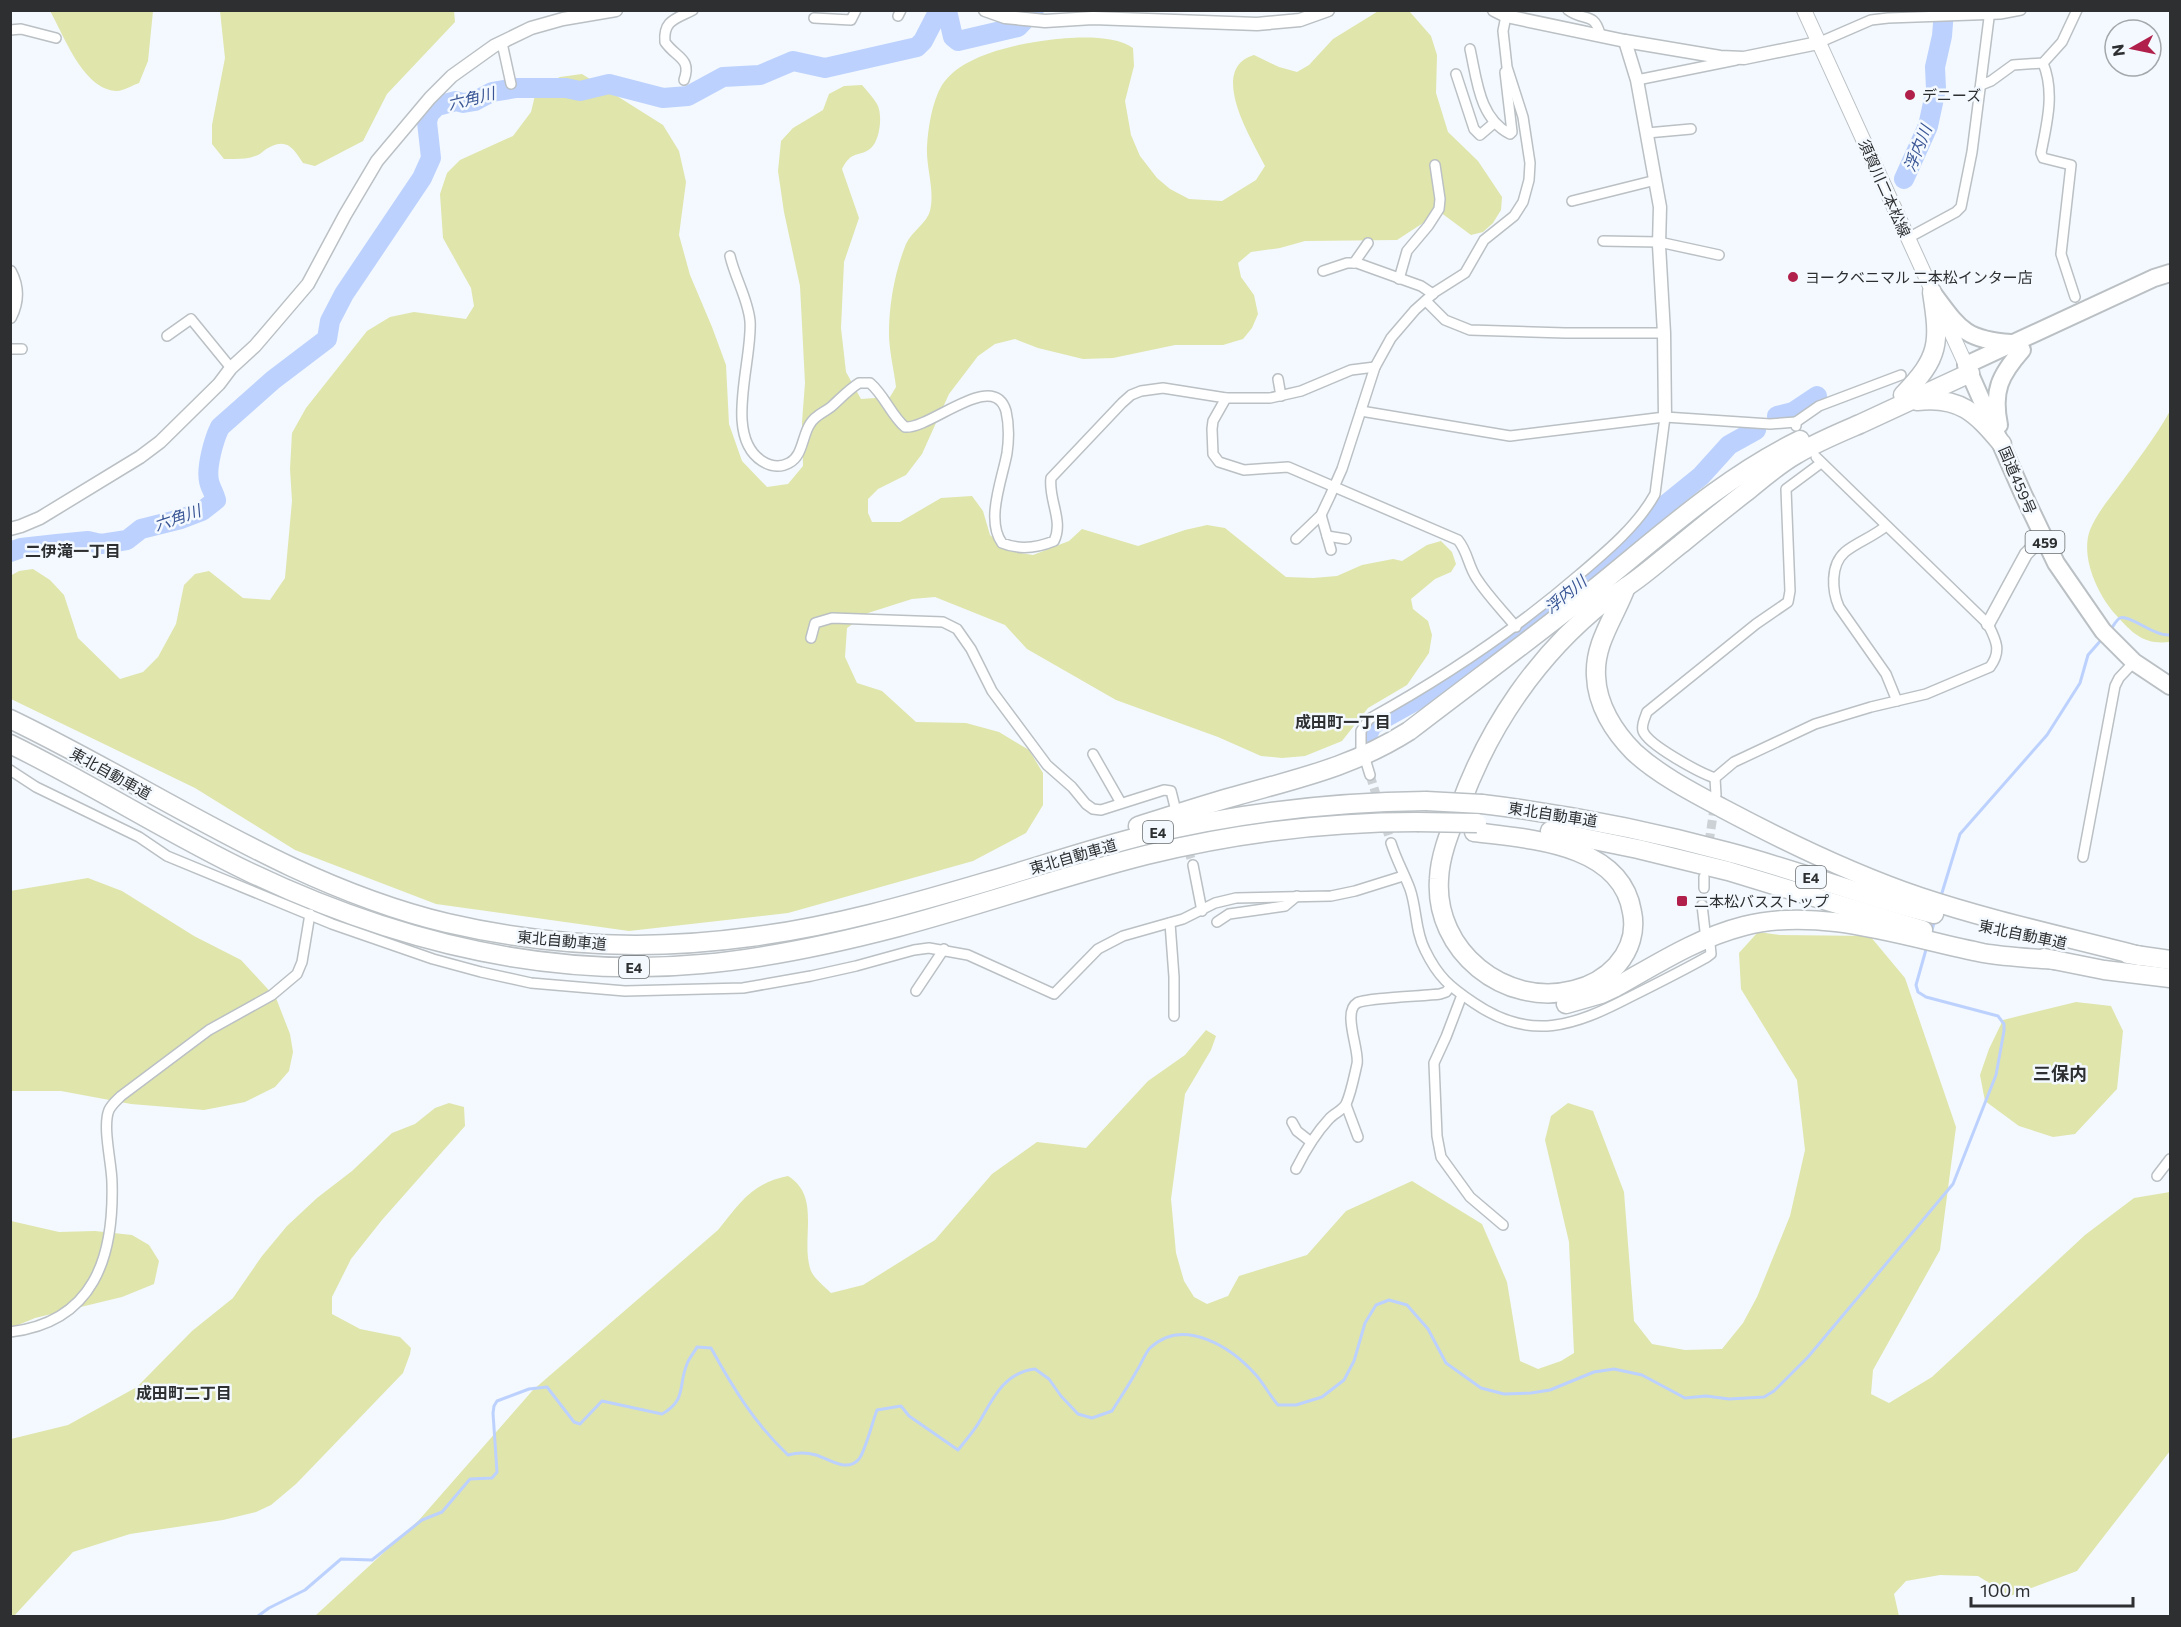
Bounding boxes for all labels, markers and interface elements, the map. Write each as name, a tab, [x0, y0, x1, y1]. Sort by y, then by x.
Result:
north arrow	[2103, 18, 2163, 78]
text: N	[2107, 43, 2128, 58]
water label: 六角川	[445, 82, 499, 113]
place label: デニーズ	[1922, 86, 1981, 104]
marker: デニーズ	[1903, 88, 1917, 102]
water label: 浮内川	[1899, 120, 1936, 174]
street label: 須賀川二本松線	[1855, 136, 1915, 240]
place label: ヨークベニマル 二本松インター店	[1805, 268, 2033, 286]
marker: ヨークベニマル 二本松インター店	[1786, 270, 1800, 284]
street label: 国道459号	[1996, 443, 2040, 517]
water label: 六角川	[151, 500, 205, 534]
road number: 459	[2026, 531, 2064, 553]
district label: 二伊滝一丁目	[25, 541, 121, 560]
water label: 浮内川	[1540, 570, 1591, 616]
district label: 成田町一丁目	[1295, 712, 1391, 731]
street label: 東北自動車道	[67, 743, 155, 803]
street label: 東北自動車道	[1507, 798, 1599, 830]
road number: E4	[1143, 821, 1173, 843]
street label: 東北自動車道	[1027, 835, 1119, 877]
road number: E4	[1796, 866, 1826, 888]
place label: 二本松バスストップ	[1694, 892, 1829, 910]
marker: 二本松バスストップ	[1675, 894, 1689, 908]
street label: 東北自動車道	[1977, 916, 2069, 952]
street label: 東北自動車道	[516, 927, 608, 953]
road number: E4	[619, 956, 649, 978]
district label: 三保内	[2033, 1062, 2087, 1084]
district label: 成田町二丁目	[136, 1383, 232, 1402]
scale bar	[1971, 1570, 2133, 1608]
text: 100 m	[1980, 1579, 2030, 1601]

